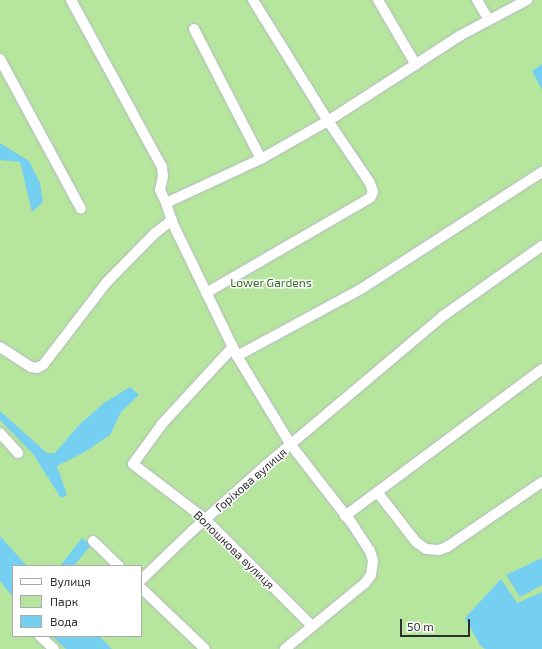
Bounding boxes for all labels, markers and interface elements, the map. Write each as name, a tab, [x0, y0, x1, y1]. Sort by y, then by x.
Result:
park label: Lower Gardens	[230, 276, 312, 290]
street label: Горіхова вулиця	[212, 445, 290, 515]
street label: Волошкова вулиця	[191, 508, 277, 592]
legend	[12, 565, 142, 637]
text: Вулиця	[50, 574, 91, 588]
text: Парк	[50, 594, 78, 608]
scale bar	[402, 611, 472, 637]
text: Вода	[50, 614, 78, 628]
text: 50 m	[407, 619, 434, 633]

